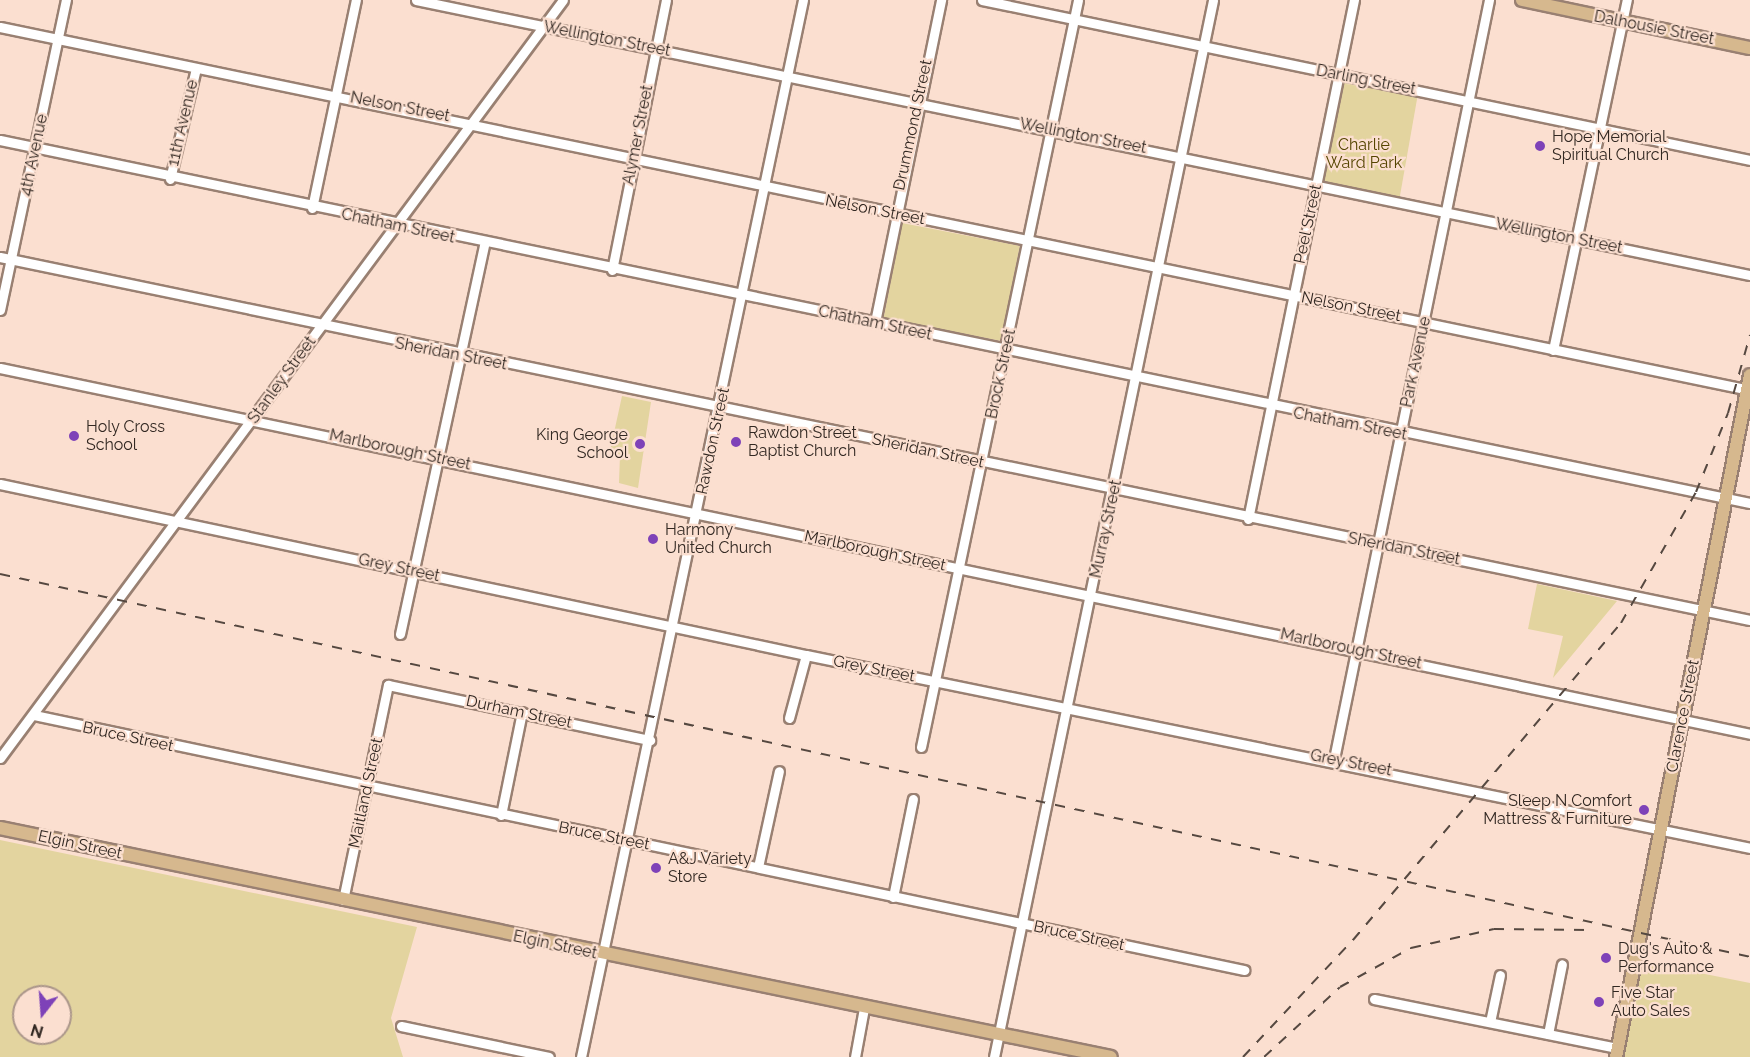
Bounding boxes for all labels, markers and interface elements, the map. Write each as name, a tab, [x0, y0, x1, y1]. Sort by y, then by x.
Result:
street label: Dalhousie Street	[1592, 7, 1716, 49]
street label: Wellington Street	[542, 17, 672, 61]
street label: Drummond Street	[890, 58, 936, 192]
street label: Darling Street	[1314, 61, 1418, 99]
street label: 11th Avenue	[164, 78, 202, 168]
street label: Alymer Street	[619, 83, 657, 187]
street label: Nelson Street	[349, 88, 451, 126]
street label: 4th Avenue	[16, 112, 52, 198]
street label: Wellington Street	[1018, 114, 1148, 158]
place label: Hope Memorial Spiritual Church	[1552, 127, 1669, 165]
park label: Charlie Ward Park	[1326, 135, 1402, 173]
marker: Hope Memorial Spiritual Church	[1533, 139, 1547, 153]
street label: Peel Street	[1290, 182, 1326, 266]
street label: Nelson Street	[824, 191, 926, 229]
street label: Chatham Street	[340, 205, 456, 247]
street label: Wellington Street	[1494, 214, 1624, 258]
street label: Nelson Street	[1300, 288, 1402, 326]
street label: Chatham Street	[817, 302, 933, 344]
street label: Park Avenue	[1397, 315, 1435, 409]
street label: Brock Street	[982, 327, 1020, 421]
street label: Stanley Street	[244, 332, 320, 428]
street label: Sheridan Street	[393, 334, 509, 374]
street label: Rawdon Street	[692, 386, 734, 496]
street label: Chatham Street	[1291, 404, 1409, 444]
place label: Holy Cross School	[86, 417, 165, 455]
place label: Rawdon Street Baptist Church	[748, 423, 857, 461]
place label: King George School	[536, 425, 628, 463]
street label: Marlborough Street	[328, 426, 472, 474]
marker: Holy Cross School	[67, 429, 81, 443]
street label: Sheridan Street	[870, 430, 986, 472]
marker: Rawdon Street Baptist Church	[729, 435, 743, 449]
marker: King George School	[633, 437, 647, 451]
street label: Murray Street	[1086, 478, 1126, 580]
place label: Harmony United Church	[665, 520, 772, 558]
street label: Marlborough Street	[803, 527, 947, 575]
street label: Sheridan Street	[1346, 529, 1462, 569]
marker: Harmony United Church	[646, 532, 660, 546]
street label: Grey Street	[356, 550, 442, 586]
street label: Marlborough Street	[1279, 625, 1423, 673]
street label: Grey Street	[831, 652, 917, 686]
street label: Clarence Street	[1663, 658, 1703, 774]
street label: Durham Street	[464, 691, 574, 733]
street label: Bruce Street	[81, 718, 175, 756]
street label: Maitland Street	[345, 736, 387, 850]
street label: Grey Street	[1308, 746, 1394, 780]
place label: Sleep N Comfort Mattress & Furniture	[1483, 791, 1632, 829]
marker: Sleep N Comfort Mattress & Furniture	[1637, 803, 1651, 817]
street label: Bruce Street	[557, 818, 651, 854]
street label: Elgin Street	[36, 827, 124, 863]
place label: A&J Variety Store	[668, 849, 752, 887]
marker: A&J Variety Store	[649, 861, 663, 875]
street label: Bruce Street	[1032, 917, 1126, 955]
street label: Elgin Street	[511, 927, 599, 963]
place label: Dug's Auto & Performance	[1618, 939, 1714, 977]
marker: Dug's Auto & Performance	[1599, 951, 1613, 965]
place label: Five Star Auto Sales	[1611, 983, 1690, 1021]
north arrow	[12, 985, 72, 1045]
marker: Five Star Auto Sales	[1592, 995, 1606, 1009]
text: N	[29, 1020, 46, 1042]

